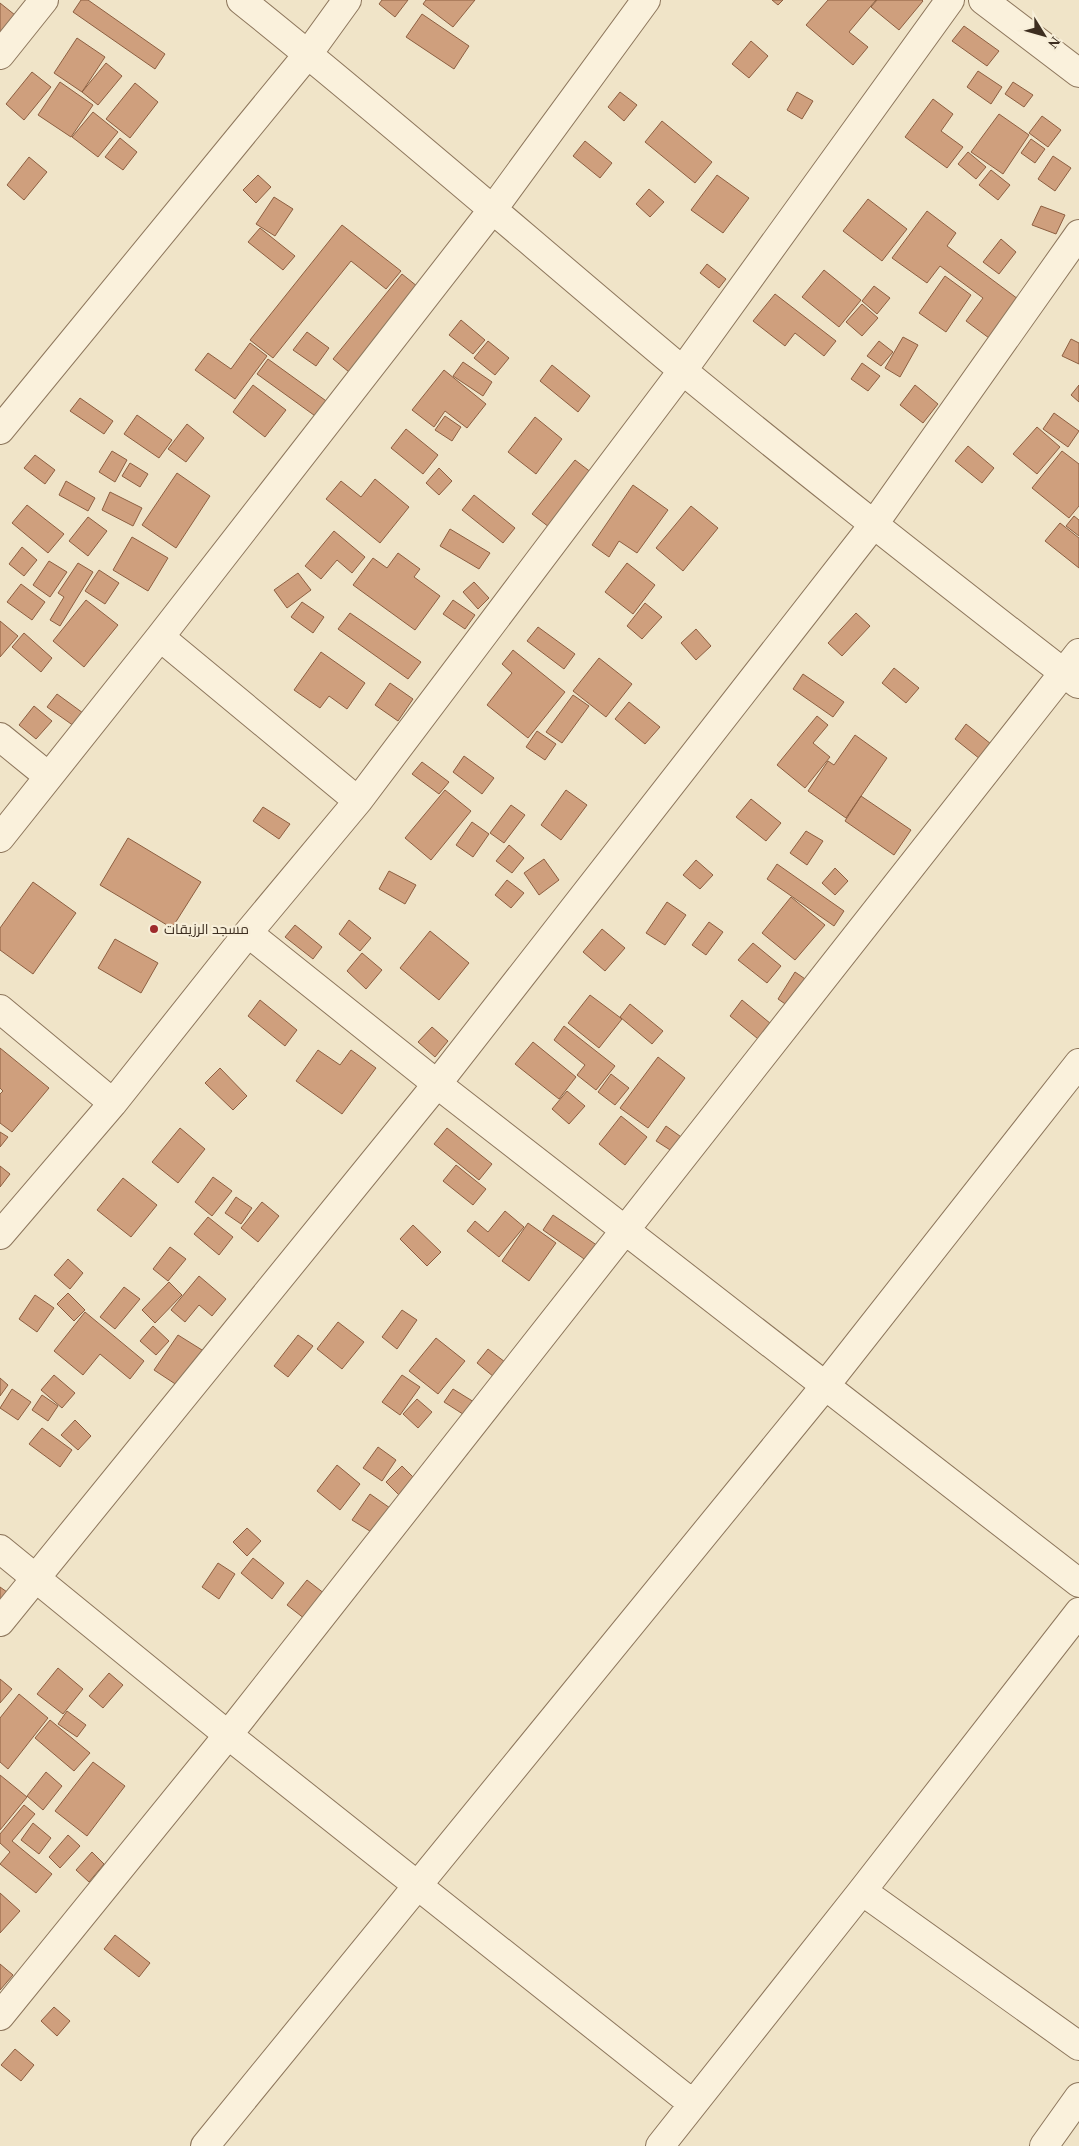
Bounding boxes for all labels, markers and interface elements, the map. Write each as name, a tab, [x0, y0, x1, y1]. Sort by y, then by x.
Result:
north arrow	[1019, 10, 1069, 60]
text: N	[1045, 34, 1063, 51]
place label: مسجد الرزيقات	[164, 922, 249, 937]
marker: مسجد الرزيقات	[148, 923, 160, 935]

